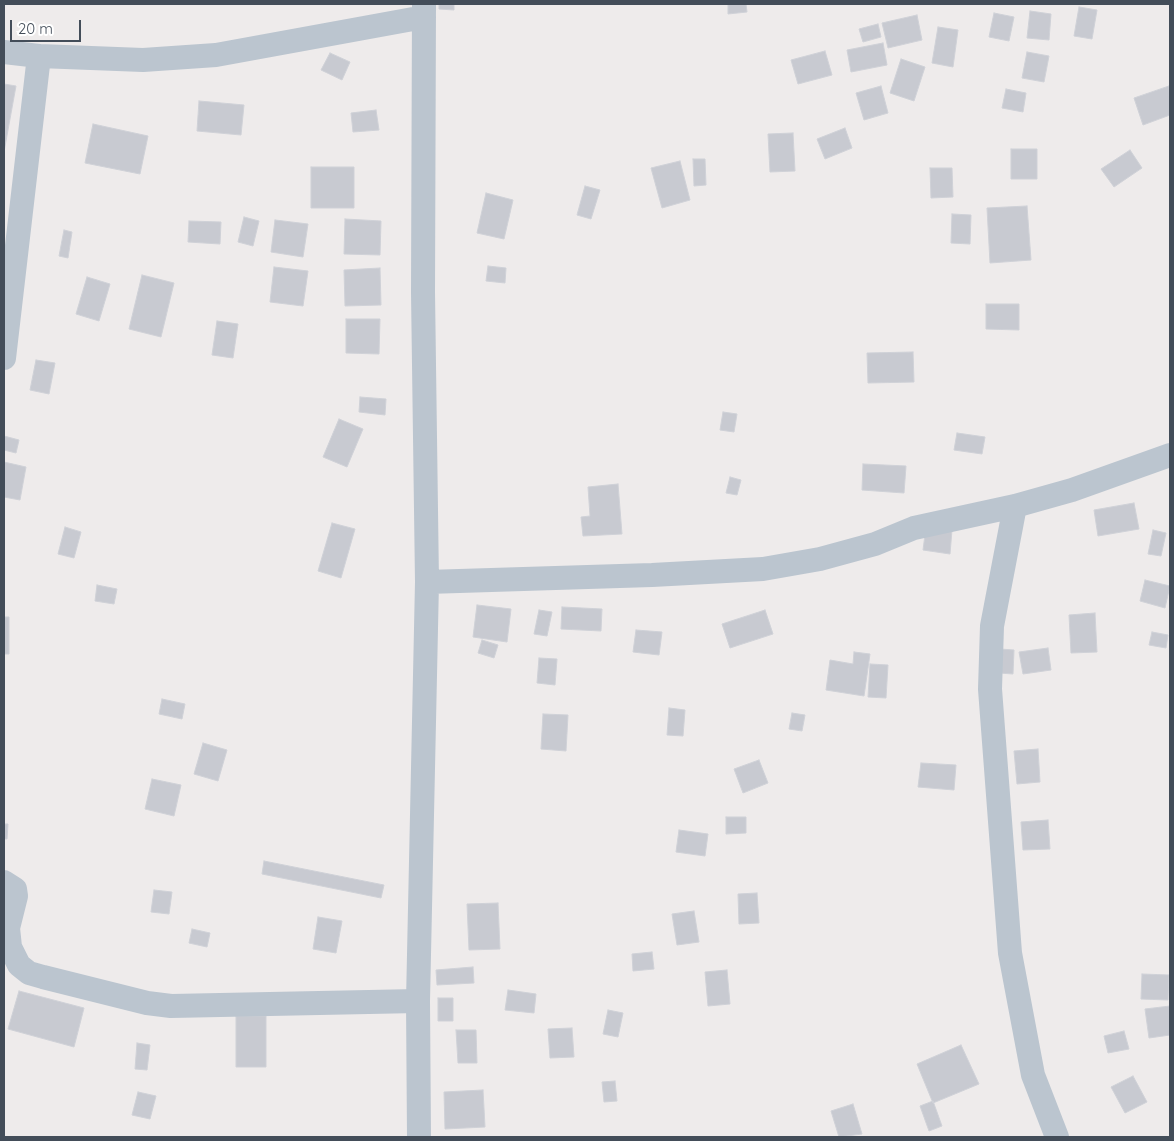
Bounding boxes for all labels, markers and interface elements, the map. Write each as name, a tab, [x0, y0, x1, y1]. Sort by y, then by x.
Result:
scale bar	[12, 10, 84, 42]
text: 20 m	[18, 19, 53, 38]

